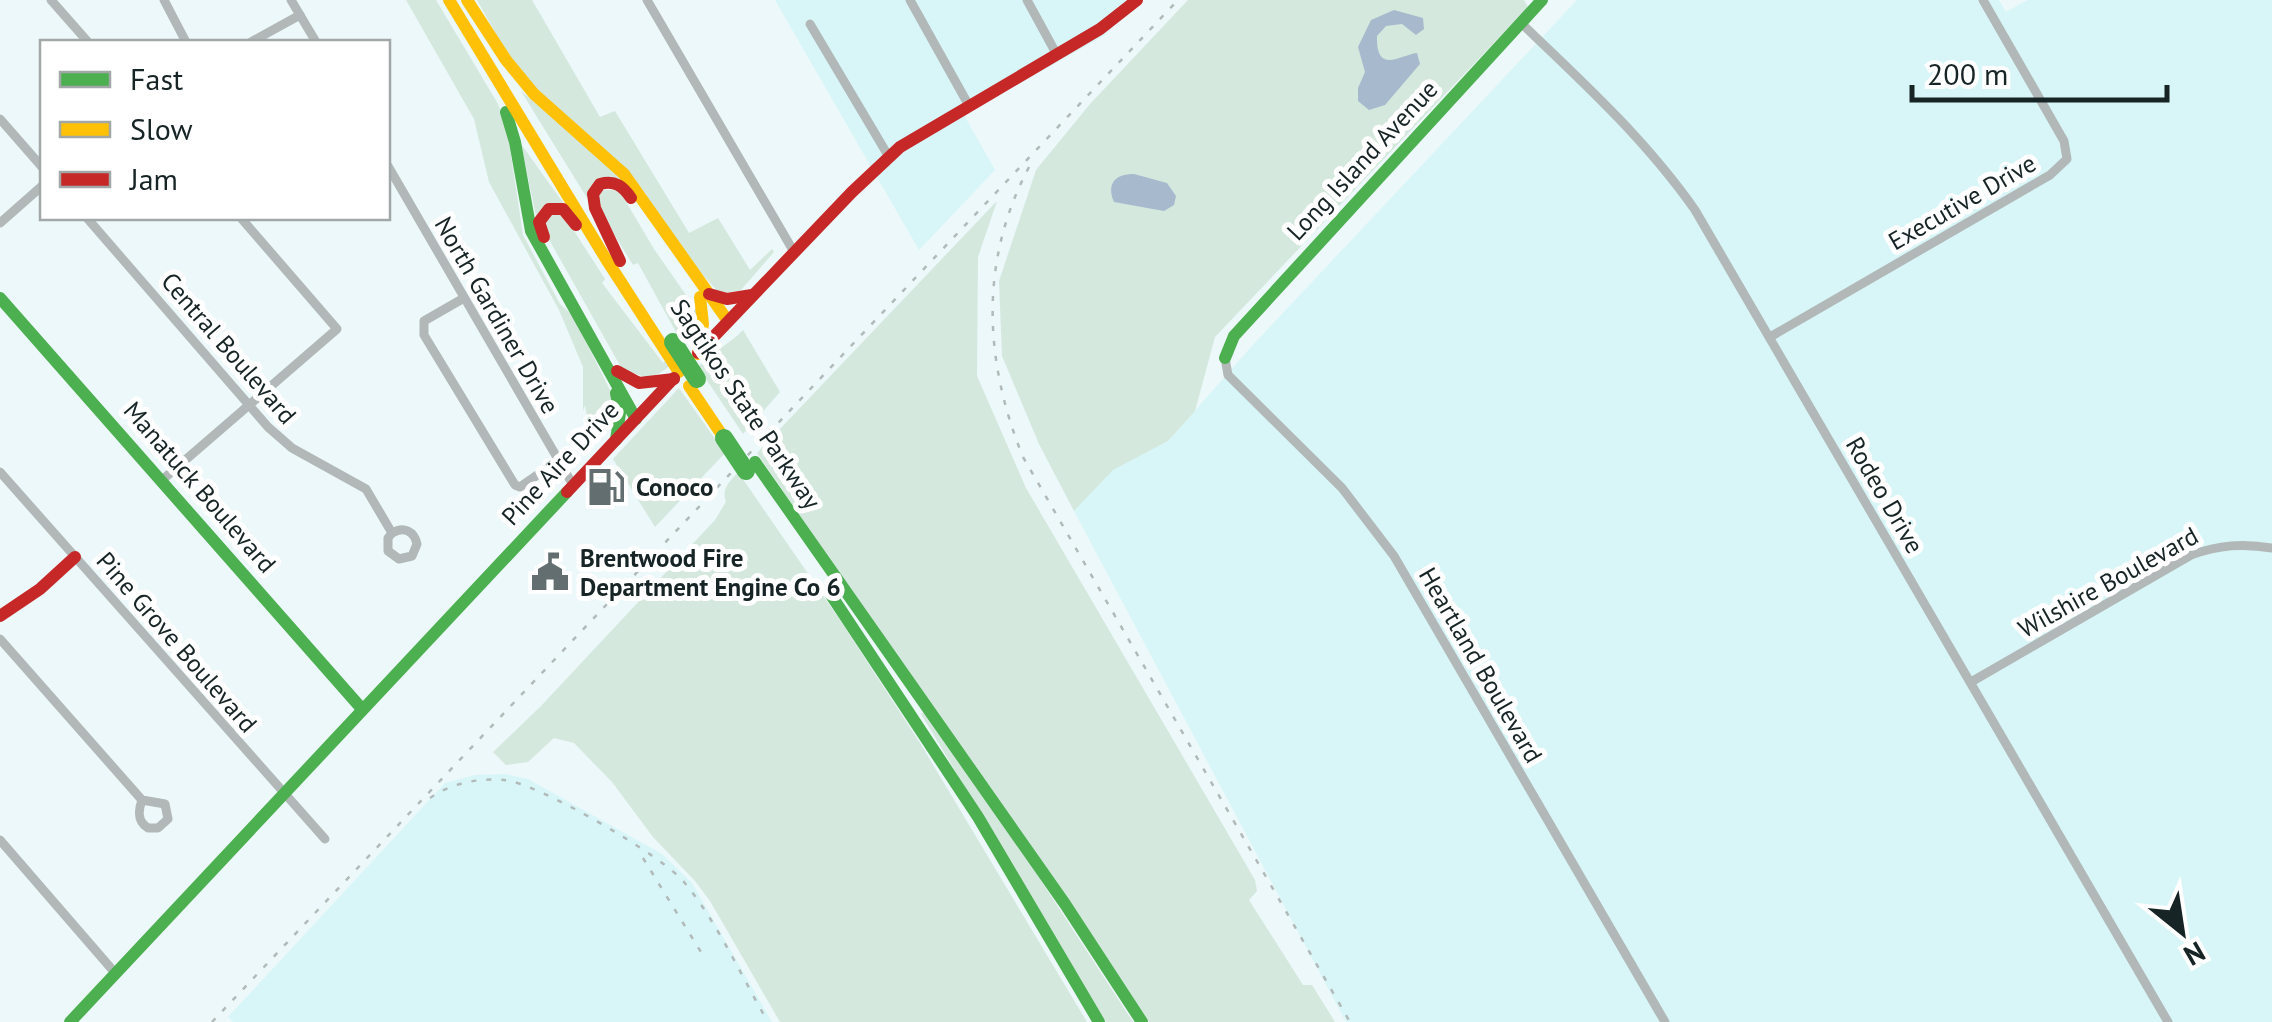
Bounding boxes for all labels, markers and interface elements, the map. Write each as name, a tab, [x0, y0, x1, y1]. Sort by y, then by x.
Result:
legend	[40, 40, 390, 220]
scale bar	[1912, 40, 2167, 102]
text: 200 m	[1927, 54, 2008, 93]
text: Fast	[130, 59, 183, 98]
street label: Long Island Avenue	[1280, 73, 1444, 247]
text: Slow	[130, 109, 193, 148]
street label: Executive Drive	[1882, 147, 2042, 257]
text: Jam	[128, 159, 178, 198]
street label: North Gardiner Drive	[428, 211, 566, 419]
street label: Central Boulevard	[154, 266, 304, 430]
street label: Sagtikos State Parkway	[664, 293, 828, 515]
street label: Pine Aire Drive	[494, 394, 626, 532]
street label: Manatuck Boulevard	[117, 395, 283, 579]
street label: Rodeo Drive	[1839, 431, 1931, 559]
fuel station icon: Conoco	[585, 466, 627, 508]
place label: Conoco	[636, 471, 713, 503]
street label: Wilshire Boulevard	[2012, 519, 2204, 645]
place label: Brentwood Fire Department Engine Co 6	[580, 542, 841, 603]
street label: Pine Grove Boulevard	[90, 545, 264, 739]
public building icon: Brentwood Fire Department Engine Co 6	[529, 551, 571, 593]
street label: Heartland Boulevard	[1412, 562, 1550, 768]
north arrow	[2132, 882, 2232, 982]
text: N	[2178, 933, 2212, 975]

